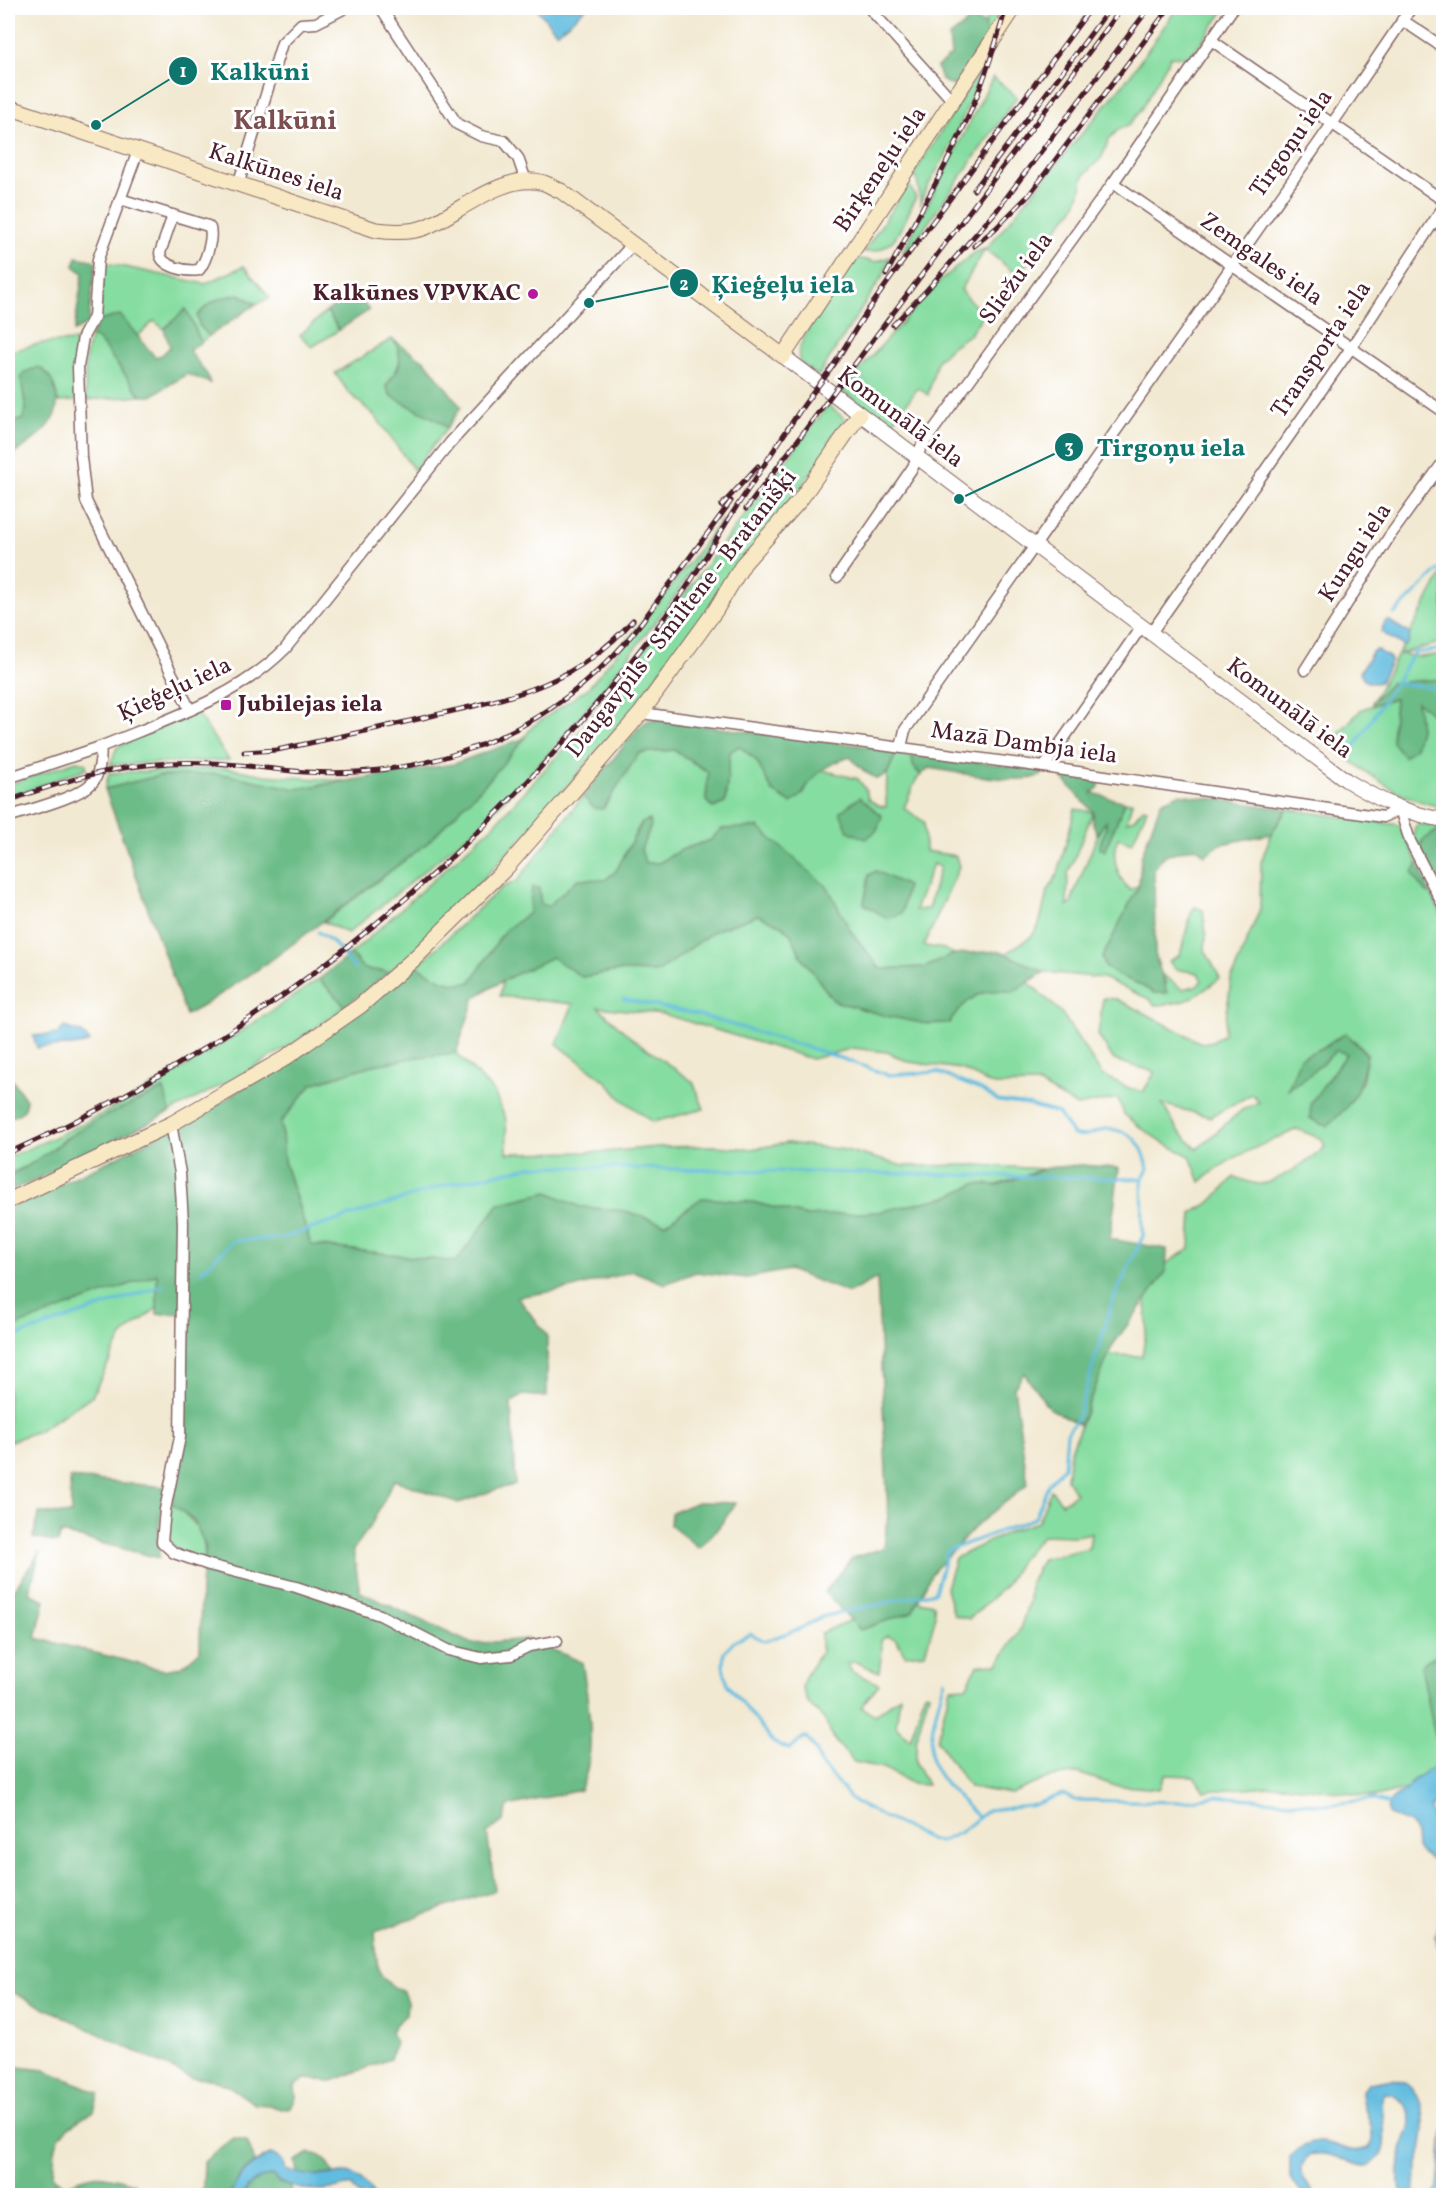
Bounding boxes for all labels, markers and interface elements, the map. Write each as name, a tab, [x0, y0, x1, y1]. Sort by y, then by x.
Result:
callout: Kalkūni	[168, 49, 322, 93]
text: Kalkūni	[210, 55, 310, 91]
text: 1	[179, 60, 187, 85]
street label: Tirgoņu iela	[1242, 83, 1342, 205]
street label: Birķeneļu iela	[826, 100, 936, 240]
district label: Kalkūni	[233, 103, 337, 141]
street label: Kalkūnes iela	[204, 135, 348, 211]
street label: Zemgales iela	[1193, 205, 1329, 315]
street label: Sliežu iela	[972, 226, 1062, 332]
callout: Ķieģeļu iela	[669, 261, 866, 305]
text: Ķieģeļu iela	[711, 268, 855, 304]
text: 2	[679, 273, 689, 298]
street label: Transporta iela	[1263, 275, 1381, 425]
place label: Kalkūnes VPVKAC	[312, 277, 521, 311]
marker: Kalkūnes VPVKAC	[526, 287, 540, 301]
street label: Komunālā iela	[830, 359, 970, 477]
callout: Tirgoņu iela	[1054, 425, 1257, 469]
text: Tirgoņu iela	[1096, 431, 1246, 467]
text: 3	[1064, 436, 1074, 461]
street label: Daugavpils - Smiltene - Bratanišķi	[558, 462, 806, 766]
street label: Kungu iela	[1311, 497, 1401, 609]
street label: Ķieģeļu iela	[113, 649, 237, 731]
street label: Komunālā iela	[1219, 650, 1359, 768]
place label: Jubilejas iela	[237, 688, 383, 722]
marker: Jubilejas iela	[219, 698, 233, 712]
street label: Mazā Dambja iela	[928, 714, 1120, 774]

